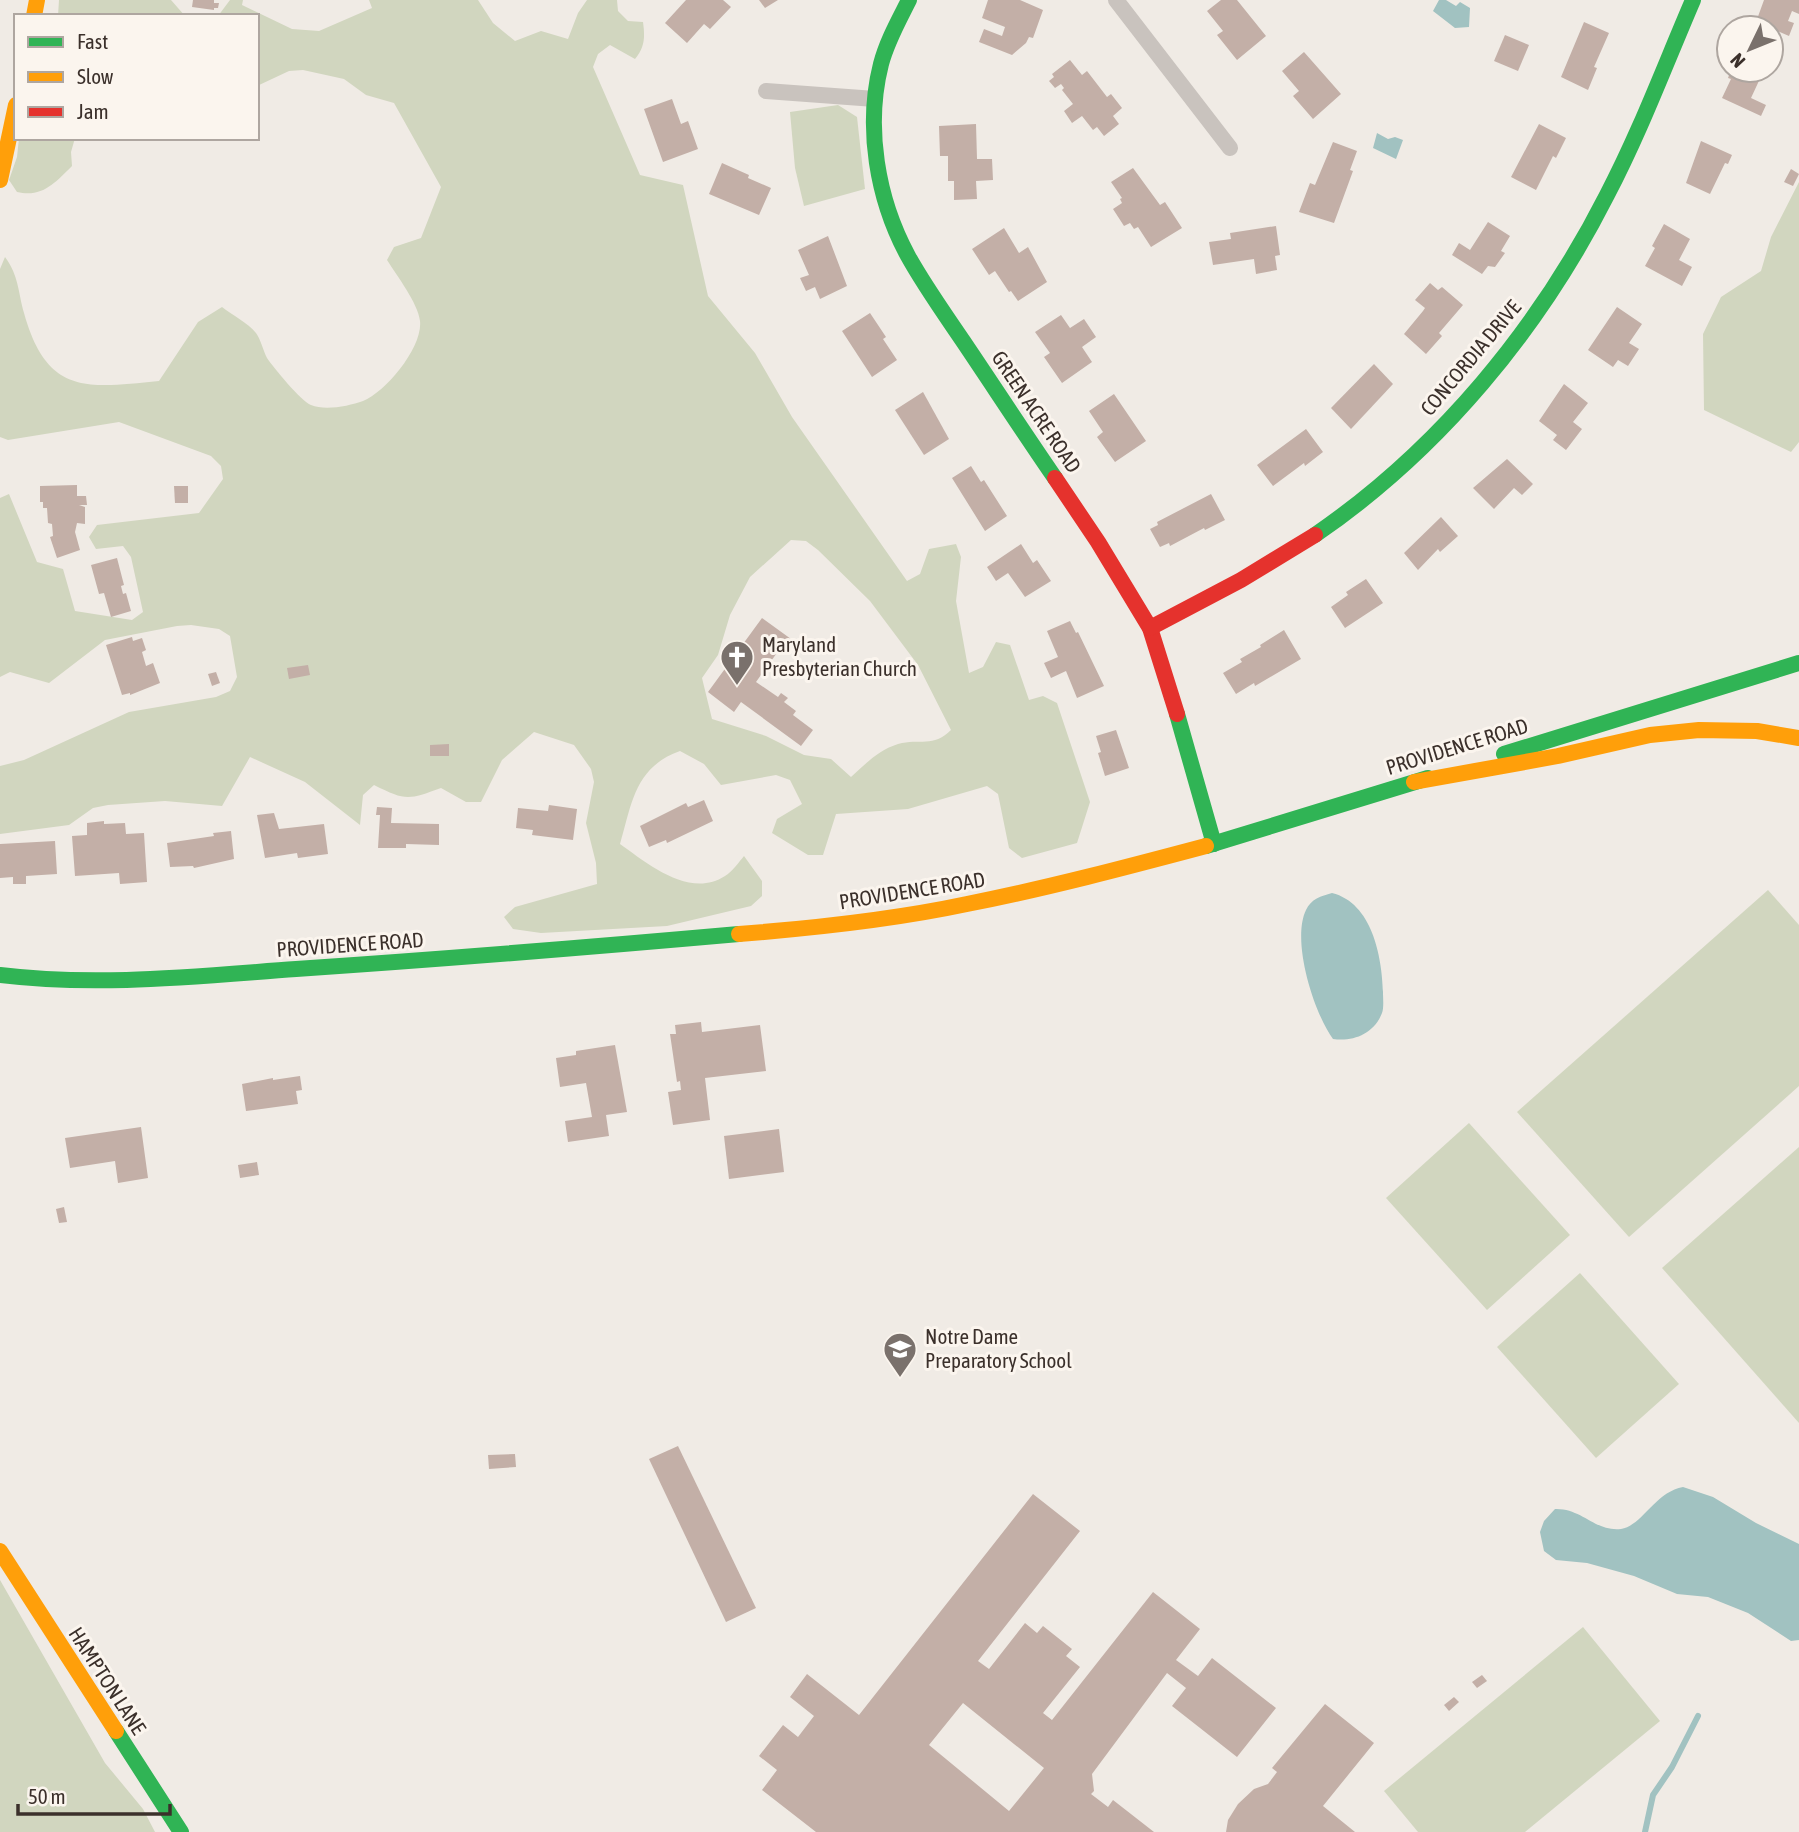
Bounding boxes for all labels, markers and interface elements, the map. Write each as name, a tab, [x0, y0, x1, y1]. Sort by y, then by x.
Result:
legend	[14, 14, 259, 140]
north arrow	[1715, 14, 1785, 84]
text: Fast	[77, 29, 108, 53]
text: N	[1726, 49, 1749, 72]
text: Slow	[77, 64, 114, 88]
text: Jam	[77, 99, 109, 123]
street label: CONCORDIA DRIVE	[1415, 295, 1525, 420]
street label: GREEN ACRE ROAD	[987, 346, 1086, 477]
place label: Maryland Presbyterian Church	[762, 632, 917, 680]
church icon: Maryland Presbyterian Church	[718, 638, 756, 687]
street label: PROVIDENCE ROAD	[1383, 713, 1531, 779]
street label: PROVIDENCE ROAD	[837, 867, 986, 913]
street label: PROVIDENCE ROAD	[276, 927, 424, 961]
place label: Notre Dame Preparatory School	[925, 1324, 1072, 1372]
school or university icon: Notre Dame Preparatory School	[881, 1330, 919, 1379]
street label: HAMPTON LANE	[64, 1622, 151, 1739]
scale bar	[18, 1772, 170, 1816]
text: 50 m	[28, 1784, 66, 1808]

